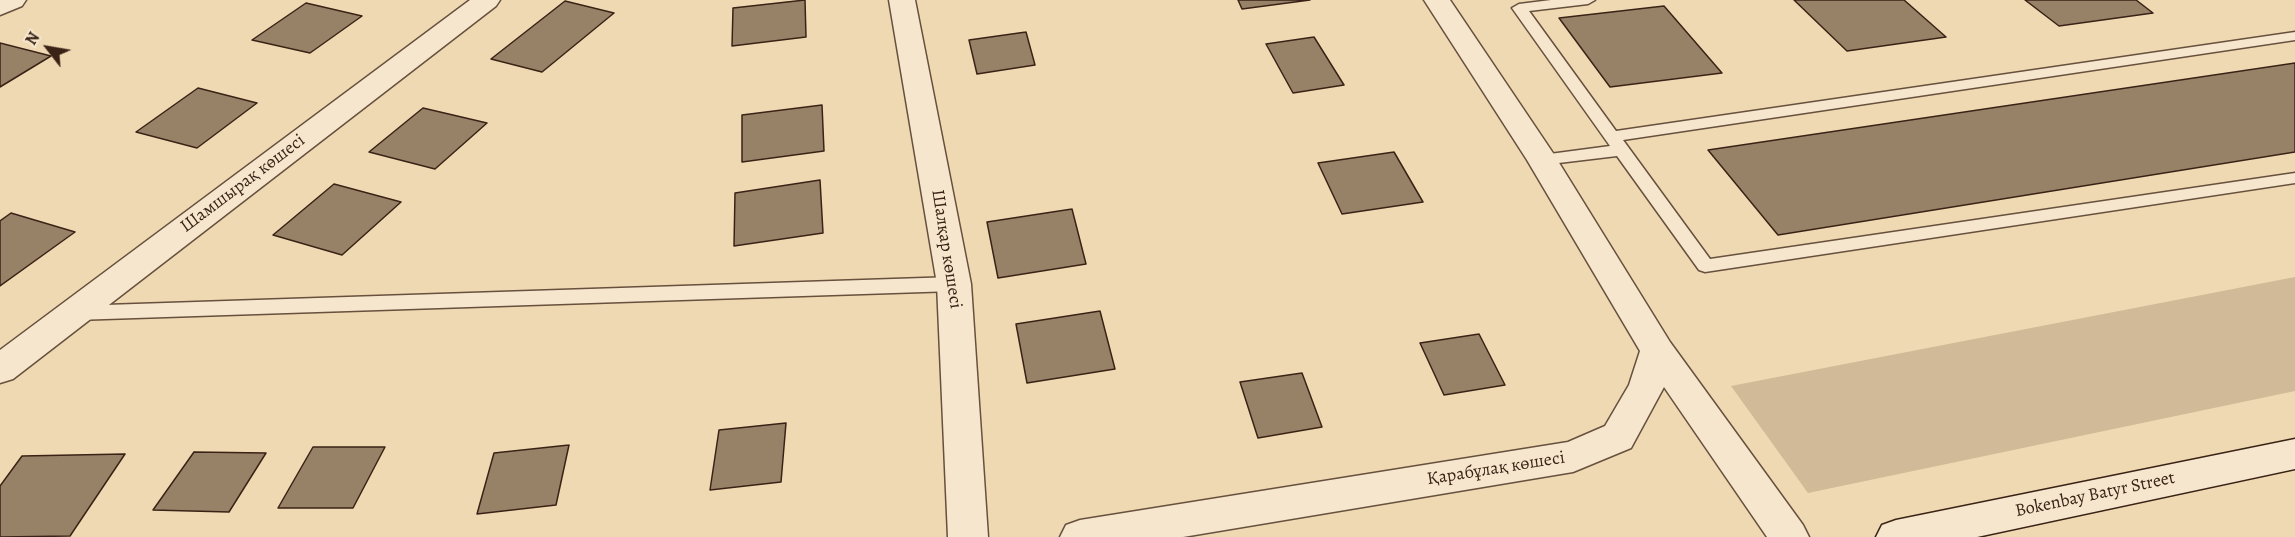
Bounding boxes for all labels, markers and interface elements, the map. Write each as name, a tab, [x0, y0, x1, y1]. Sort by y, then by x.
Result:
north arrow	[18, 18, 78, 78]
text: N	[20, 28, 45, 49]
street label: Шамшырақ көшесі	[176, 130, 310, 238]
street label: Шалқар көшесі	[926, 188, 966, 310]
street label: Қарабұлақ көшесі	[1426, 447, 1566, 491]
street label: Bokenbay Batyr Street	[2013, 468, 2177, 522]

